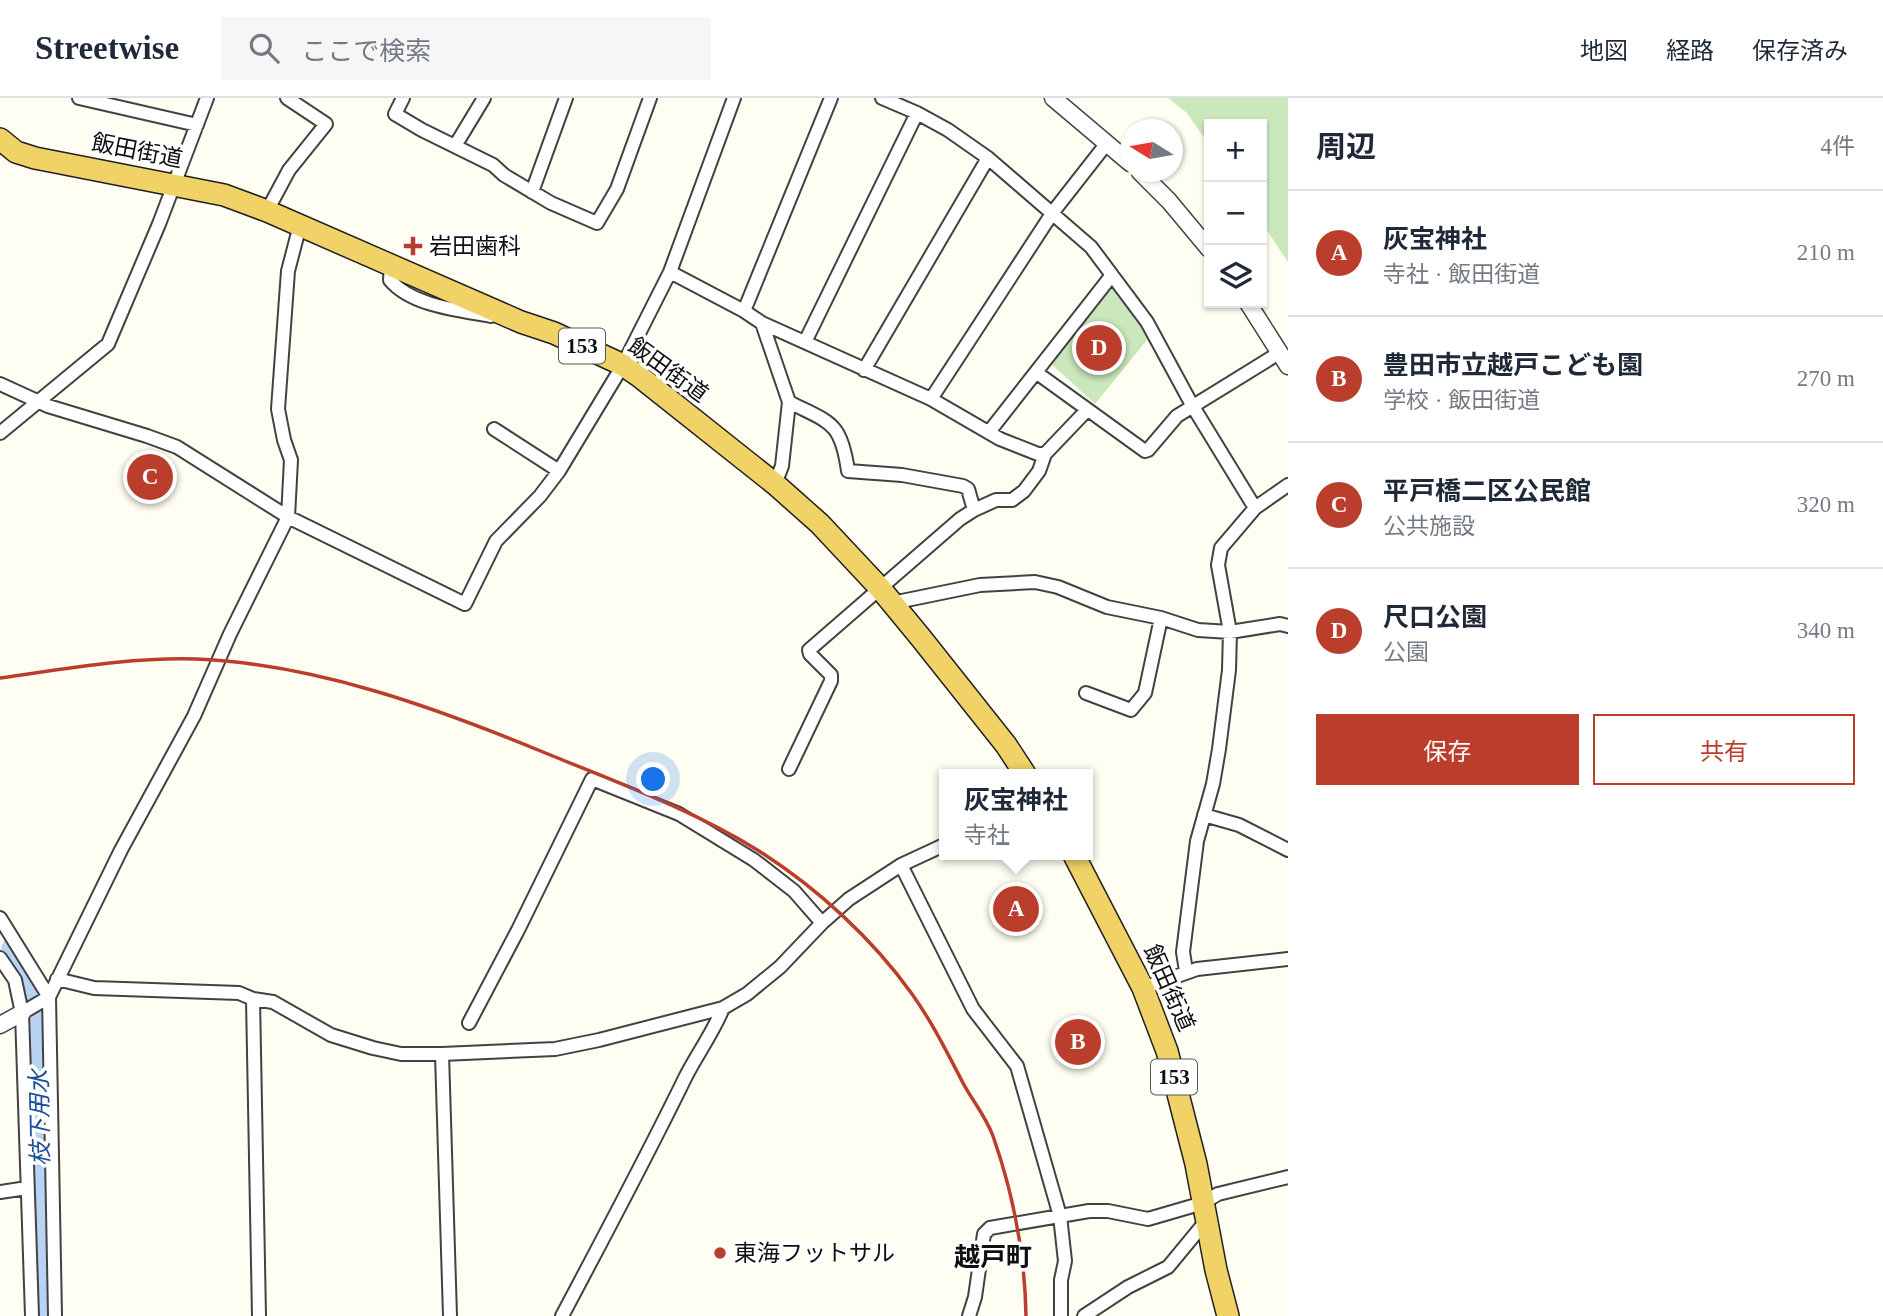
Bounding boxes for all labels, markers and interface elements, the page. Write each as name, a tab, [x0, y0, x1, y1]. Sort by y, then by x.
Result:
search box	[221, 17, 711, 80]
icon: search	[245, 29, 283, 67]
text: Streetwise	[35, 30, 179, 66]
text: ここで検索	[301, 37, 431, 66]
text: 地図	[1580, 38, 1628, 64]
text: 経路	[1666, 38, 1714, 64]
text: 保存済み	[1752, 38, 1848, 64]
north arrow	[1120, 119, 1183, 182]
map controls	[1204, 119, 1267, 308]
button: +	[1204, 119, 1267, 182]
street label: 飯田街道	[89, 130, 185, 172]
text: 周辺	[1316, 130, 1376, 163]
text: 4件	[1821, 134, 1855, 159]
button: −	[1204, 182, 1267, 245]
text: 灰宝神社	[1383, 225, 1487, 254]
place label: 岩田歯科	[429, 234, 521, 259]
marker: 岩田歯科	[403, 236, 423, 256]
text: A	[1331, 240, 1347, 265]
text: 210 m	[1797, 240, 1855, 265]
button: layers	[1204, 245, 1267, 308]
text: 寺社 · 飯田街道	[1383, 262, 1540, 287]
pin: D	[1076, 322, 1122, 374]
road number: 153	[559, 328, 605, 364]
street label: 飯田街道	[623, 333, 713, 407]
text: 豊田市立越戸こども園	[1383, 351, 1643, 380]
text: B	[1331, 366, 1347, 391]
text: 270 m	[1797, 366, 1855, 391]
text: 学校 · 飯田街道	[1383, 388, 1540, 413]
pin: C	[127, 451, 173, 503]
text: 平戸橋二区公民館	[1383, 477, 1591, 506]
text: C	[1331, 492, 1347, 517]
text: 320 m	[1797, 492, 1855, 517]
text: 公共施設	[1383, 514, 1475, 539]
text: 尺口公園	[1383, 603, 1487, 632]
text: D	[1331, 618, 1347, 643]
text: 340 m	[1797, 618, 1855, 643]
text: 公園	[1383, 640, 1429, 665]
button: 保存	[1316, 714, 1579, 785]
button: 共有	[1593, 714, 1855, 785]
your location	[636, 762, 670, 796]
popup	[939, 769, 1093, 860]
text: 灰宝神社	[964, 786, 1068, 815]
text: 寺社	[964, 823, 1010, 848]
pin: A	[993, 883, 1039, 935]
street label: 飯田街道	[1139, 941, 1199, 1035]
pin: B	[1055, 1016, 1101, 1068]
road number: 153	[1151, 1060, 1197, 1094]
water label: 枝下用水	[26, 1067, 54, 1166]
place label: 東海フットサル	[734, 1241, 895, 1266]
district label: 越戸町	[954, 1243, 1032, 1272]
marker: 東海フットサル	[712, 1245, 728, 1261]

